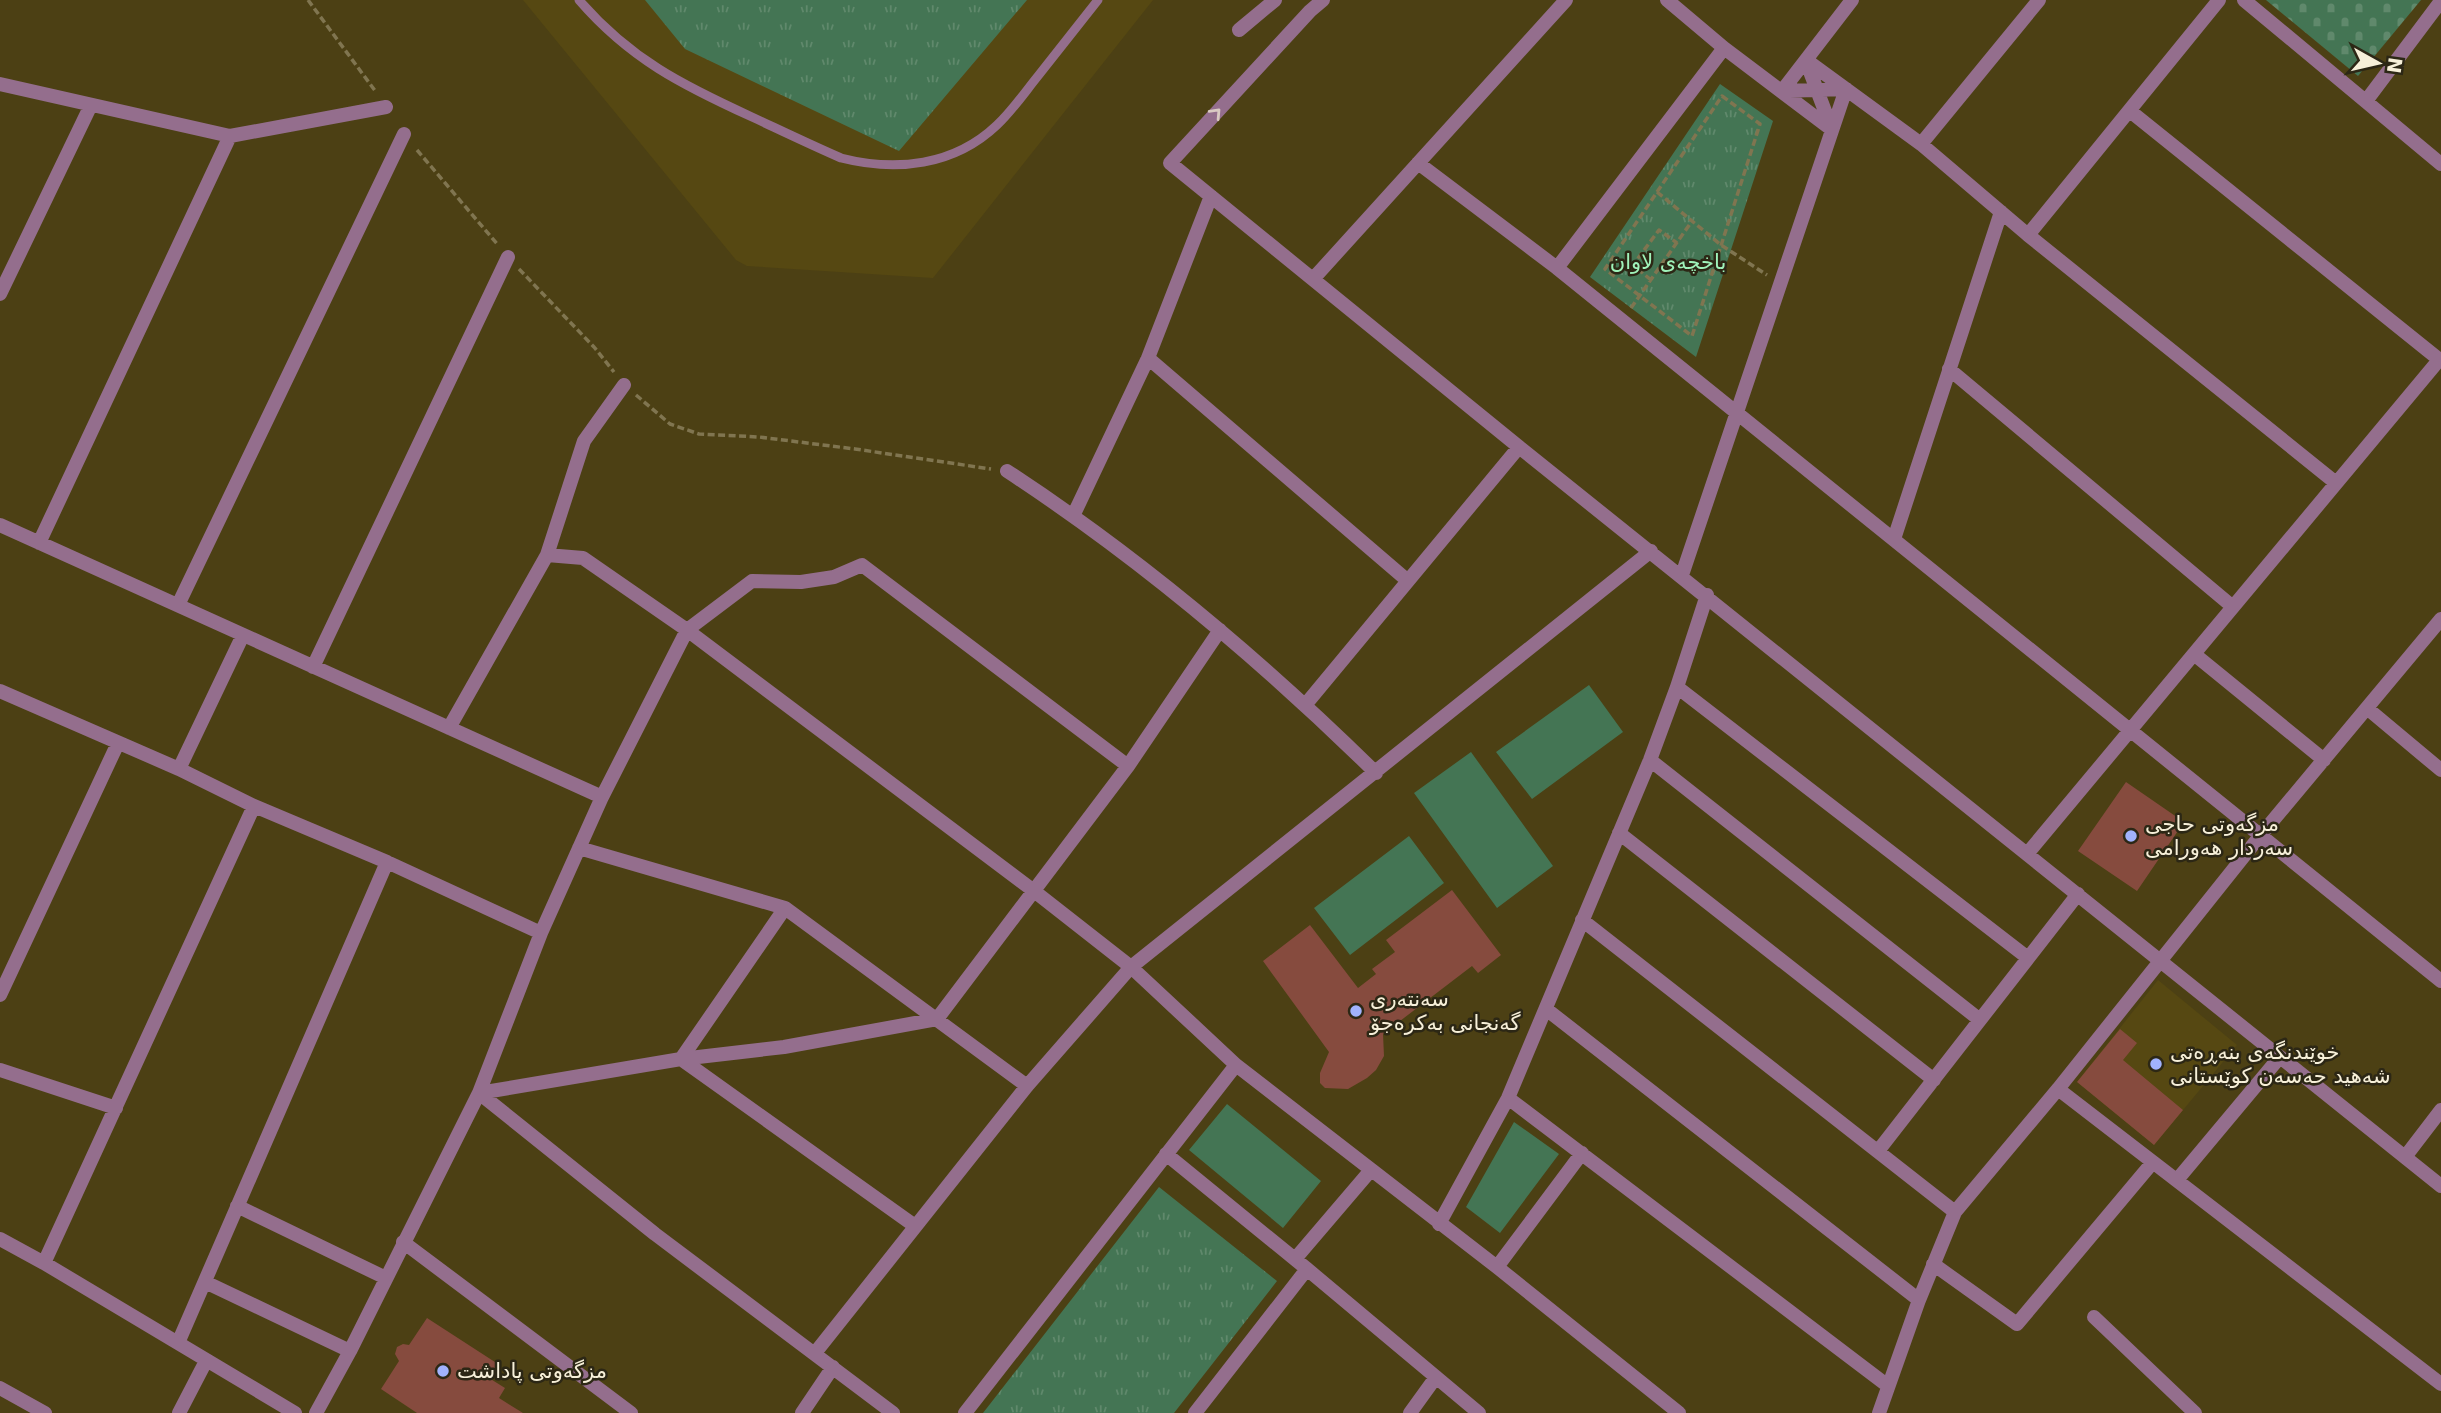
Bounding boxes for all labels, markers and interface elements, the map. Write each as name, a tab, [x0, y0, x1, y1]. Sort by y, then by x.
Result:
north arrow	[2343, 28, 2413, 98]
text: N	[2383, 56, 2407, 75]
one-way arrow	[1208, 108, 1220, 121]
park label: باخچەی لاوان	[1610, 250, 1726, 274]
place label: مزگەوتی حاجی سەردار هەورامی	[2145, 812, 2293, 860]
marker: مزگەوتی حاجی سەردار هەورامی	[2123, 828, 2139, 844]
place label: سەنتەری گەنجانی بەکرەجۆ	[1369, 987, 1521, 1035]
marker: سەنتەری گەنجانی بەکرەجۆ	[1348, 1003, 1364, 1019]
place label: خوێندنگەی بنەڕەتی شەهید حەسەن کوێستانی	[2170, 1040, 2391, 1088]
marker: خوێندنگەی بنەڕەتی شەهید حەسەن کوێستانی	[2148, 1056, 2164, 1072]
place label: مزگەوتی پاداشت	[457, 1359, 607, 1383]
marker: مزگەوتی پاداشت	[435, 1363, 451, 1379]

